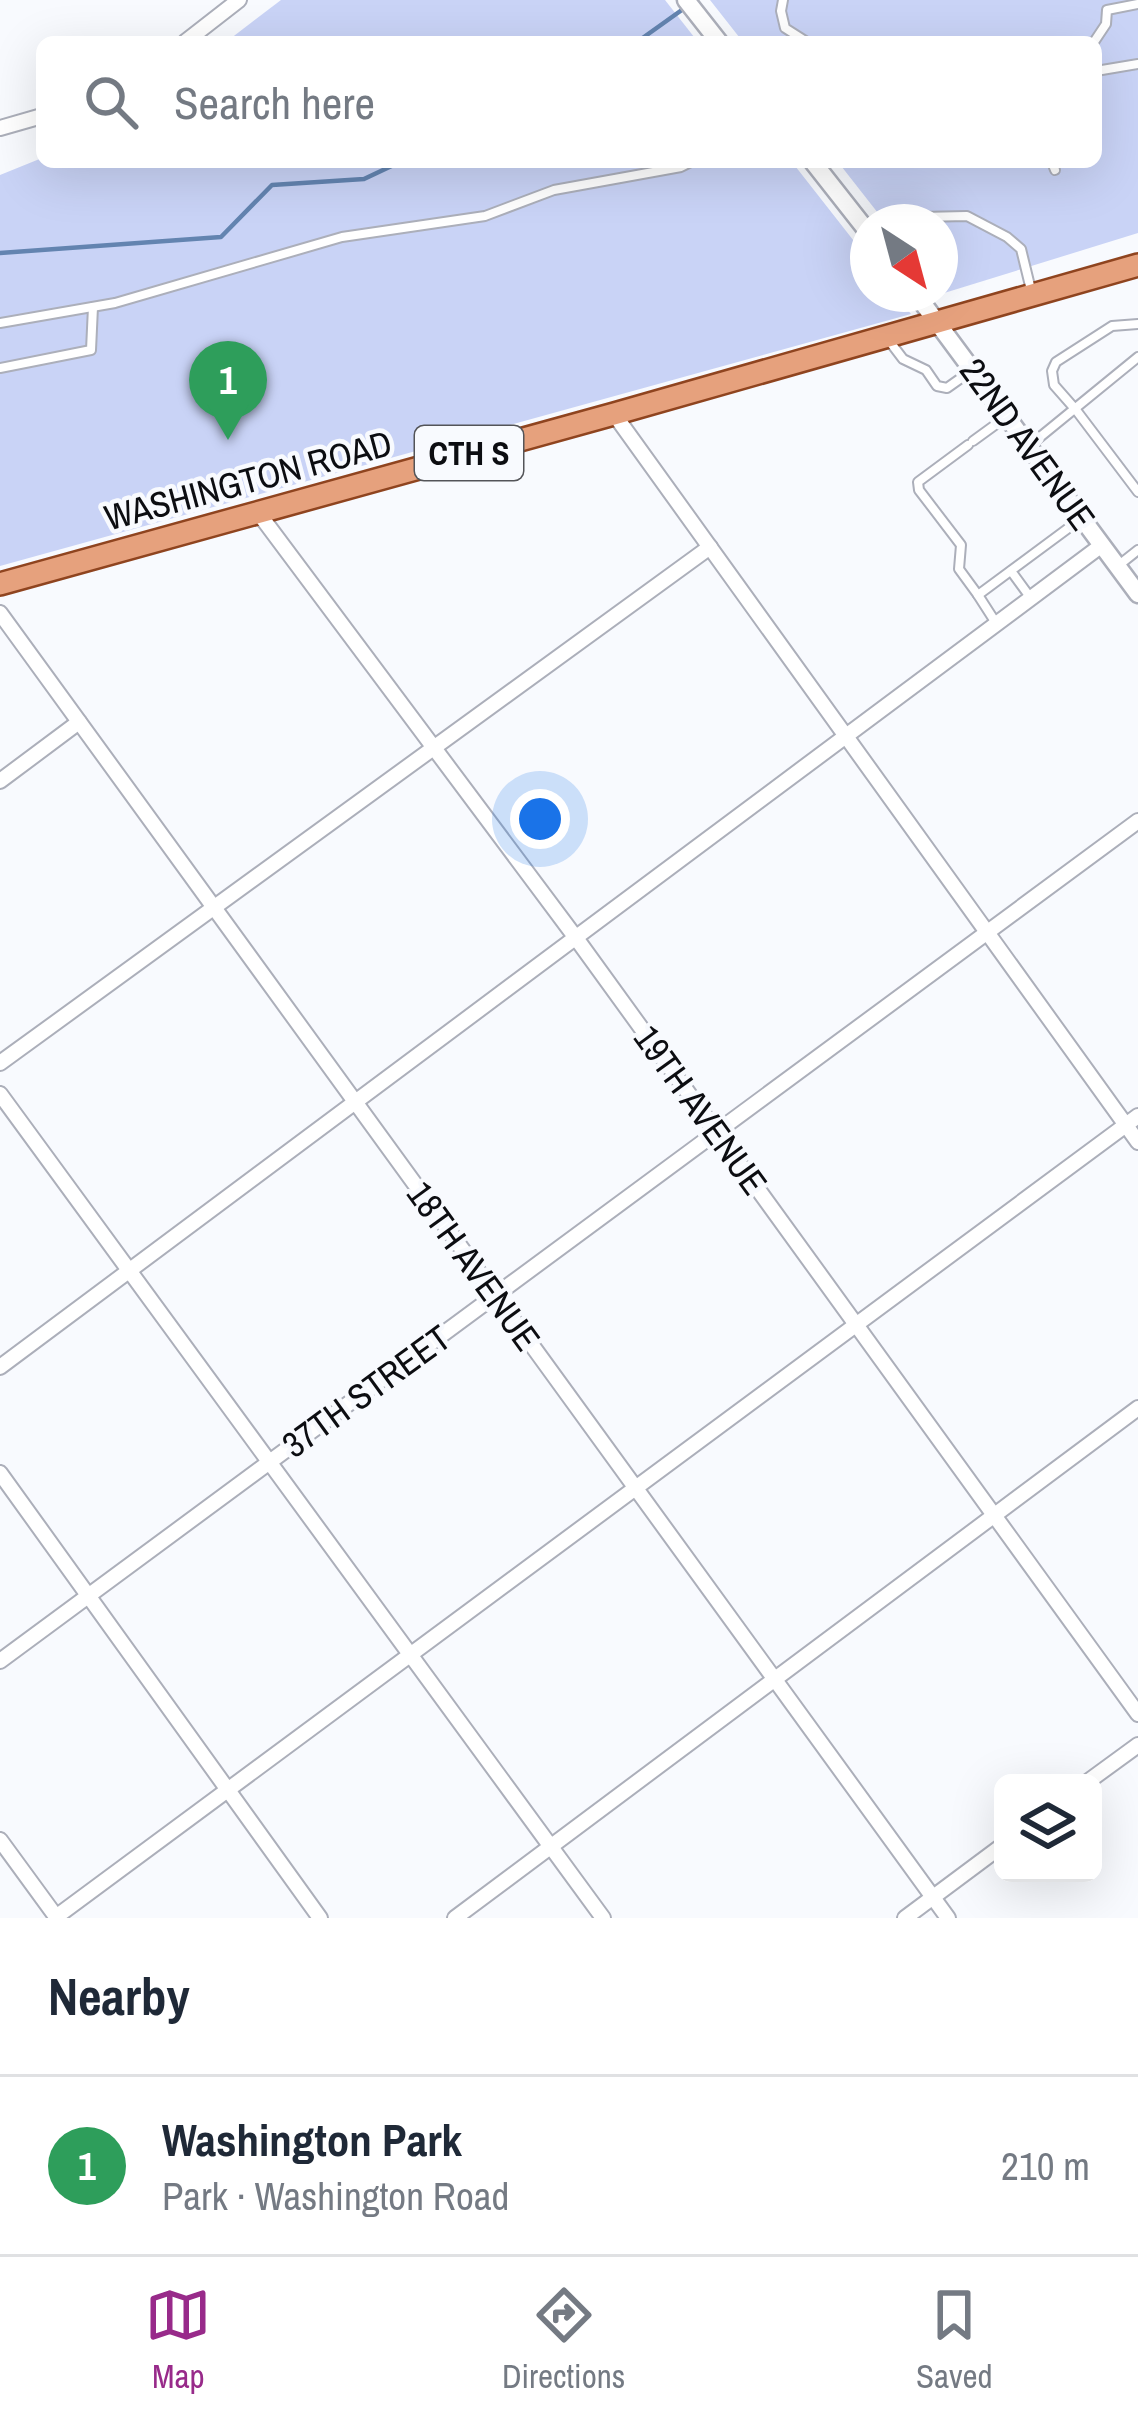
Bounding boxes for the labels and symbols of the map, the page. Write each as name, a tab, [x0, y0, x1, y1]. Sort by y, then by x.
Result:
north arrow	[850, 204, 958, 312]
pin: 1	[189, 341, 267, 440]
street label: 22ND AVENUE	[949, 348, 1107, 540]
street label: WASHINGTON ROAD	[99, 419, 397, 541]
road number: CTH S	[415, 426, 523, 480]
your location	[510, 789, 570, 849]
street label: 19TH AVENUE	[623, 1016, 779, 1204]
street label: 18TH AVENUE	[396, 1172, 552, 1360]
street label: 37TH STREET	[272, 1314, 460, 1468]

